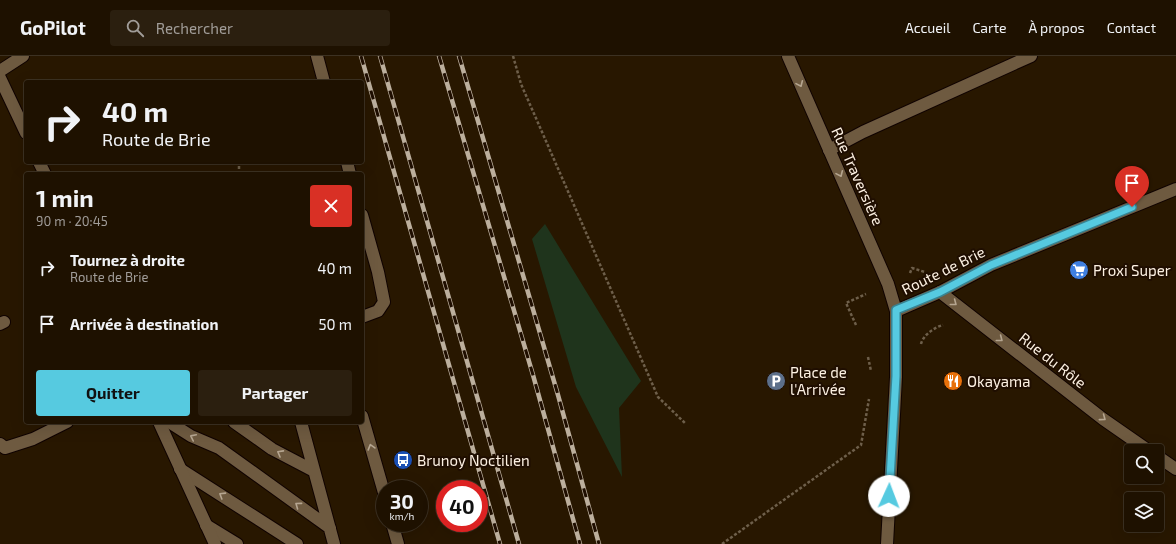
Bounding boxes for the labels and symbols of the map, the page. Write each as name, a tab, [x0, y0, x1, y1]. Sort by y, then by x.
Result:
one-way arrow	[795, 80, 803, 88]
street label: Rue Traversière	[828, 124, 888, 228]
pin	[1115, 166, 1149, 207]
one-way arrow	[835, 170, 843, 178]
street label: Route de Brie	[898, 242, 988, 298]
supermarket icon: Proxi Super	[1068, 259, 1090, 281]
place label: Proxi Super	[1093, 261, 1171, 279]
one-way arrow	[950, 299, 957, 306]
street label: Rue du Rôle	[1016, 328, 1090, 392]
one-way arrow	[995, 334, 1002, 341]
place label: Place de l'Arrivée	[790, 363, 847, 398]
parking icon: Place de l'Arrivée	[765, 370, 787, 392]
restaurant icon: Okayama	[942, 370, 964, 392]
place label: Okayama	[967, 372, 1030, 390]
one-way arrow	[1098, 414, 1105, 421]
one-way arrow	[190, 434, 197, 442]
one-way arrow	[367, 443, 376, 450]
bus stop icon: Brunoy Noctilien	[392, 449, 414, 471]
one-way arrow	[277, 450, 284, 457]
place label: Brunoy Noctilien	[417, 451, 530, 469]
position arrow	[868, 475, 910, 517]
speed limit sign: 40	[436, 480, 488, 532]
one-way arrow	[219, 493, 226, 500]
one-way arrow	[295, 502, 302, 510]

